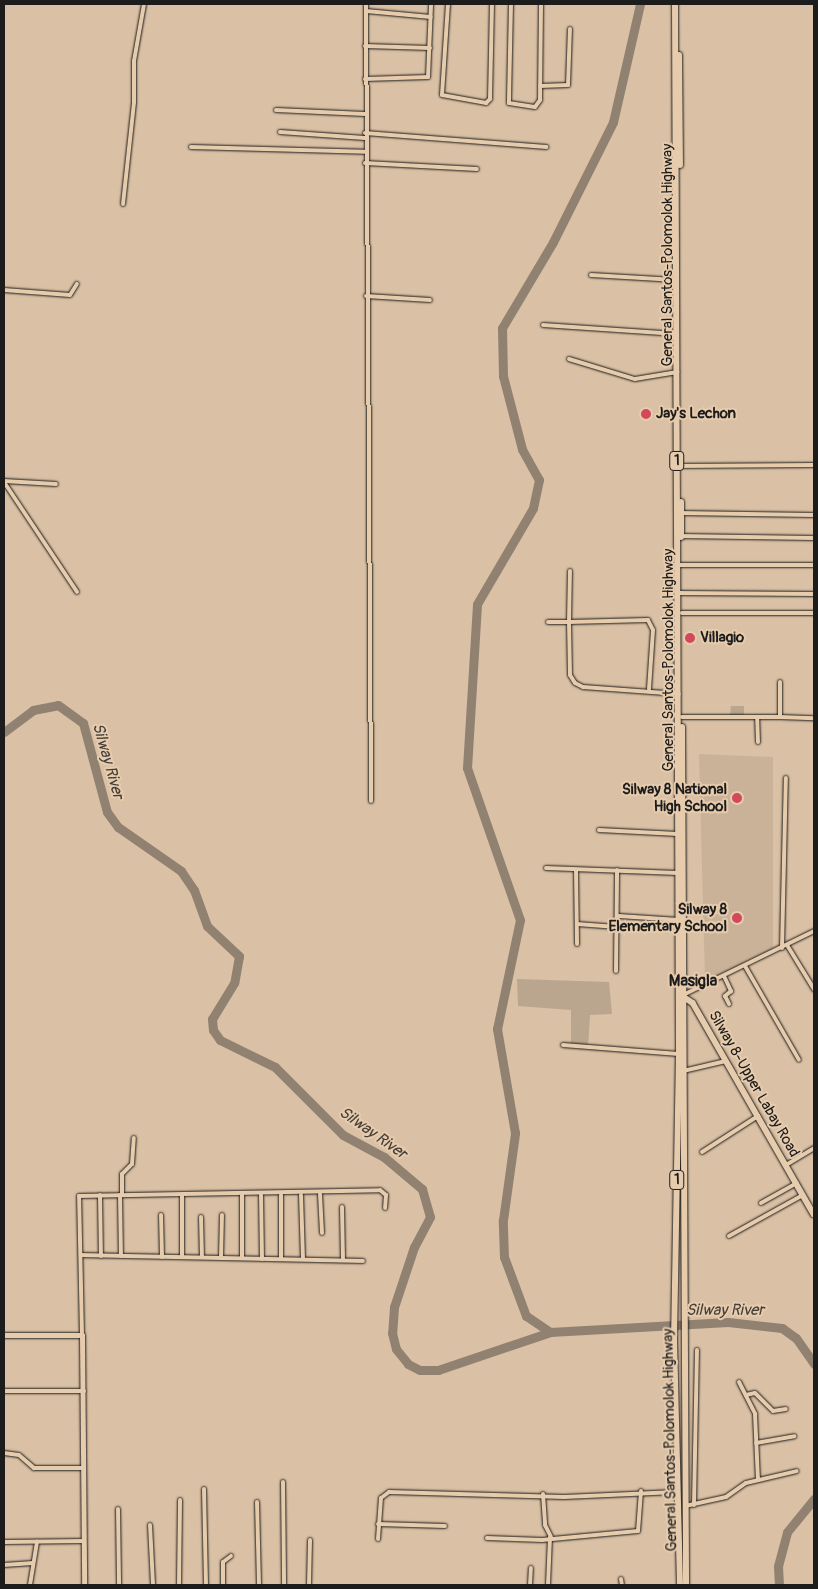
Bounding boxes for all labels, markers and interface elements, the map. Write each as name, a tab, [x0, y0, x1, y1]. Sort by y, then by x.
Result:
street label: General Santos-Polomolok Highway	[659, 143, 677, 367]
place label: Jay's Lechon	[656, 405, 736, 423]
marker: Jay's Lechon	[640, 408, 652, 420]
road number: 1	[668, 450, 686, 472]
street label: General Santos-Polomolok Highway	[660, 548, 678, 772]
place label: Villagio	[700, 629, 744, 647]
marker: Villagio	[684, 632, 696, 644]
water label: Silway River	[88, 721, 128, 801]
place label: Silway 8 National High School	[622, 780, 727, 815]
marker: Silway 8 National High School	[731, 792, 743, 804]
place label: Silway 8 Elementary School	[609, 900, 727, 935]
marker: Silway 8 Elementary School	[731, 912, 743, 924]
district label: Masigla	[669, 971, 717, 991]
street label: Silway 8-Upper Labay Road	[705, 1007, 803, 1161]
water label: Silway River	[336, 1103, 410, 1163]
road number: 1	[668, 1168, 686, 1192]
water label: Silway River	[686, 1300, 764, 1320]
street label: General Santos-Polomolok Highway	[659, 1328, 681, 1552]

